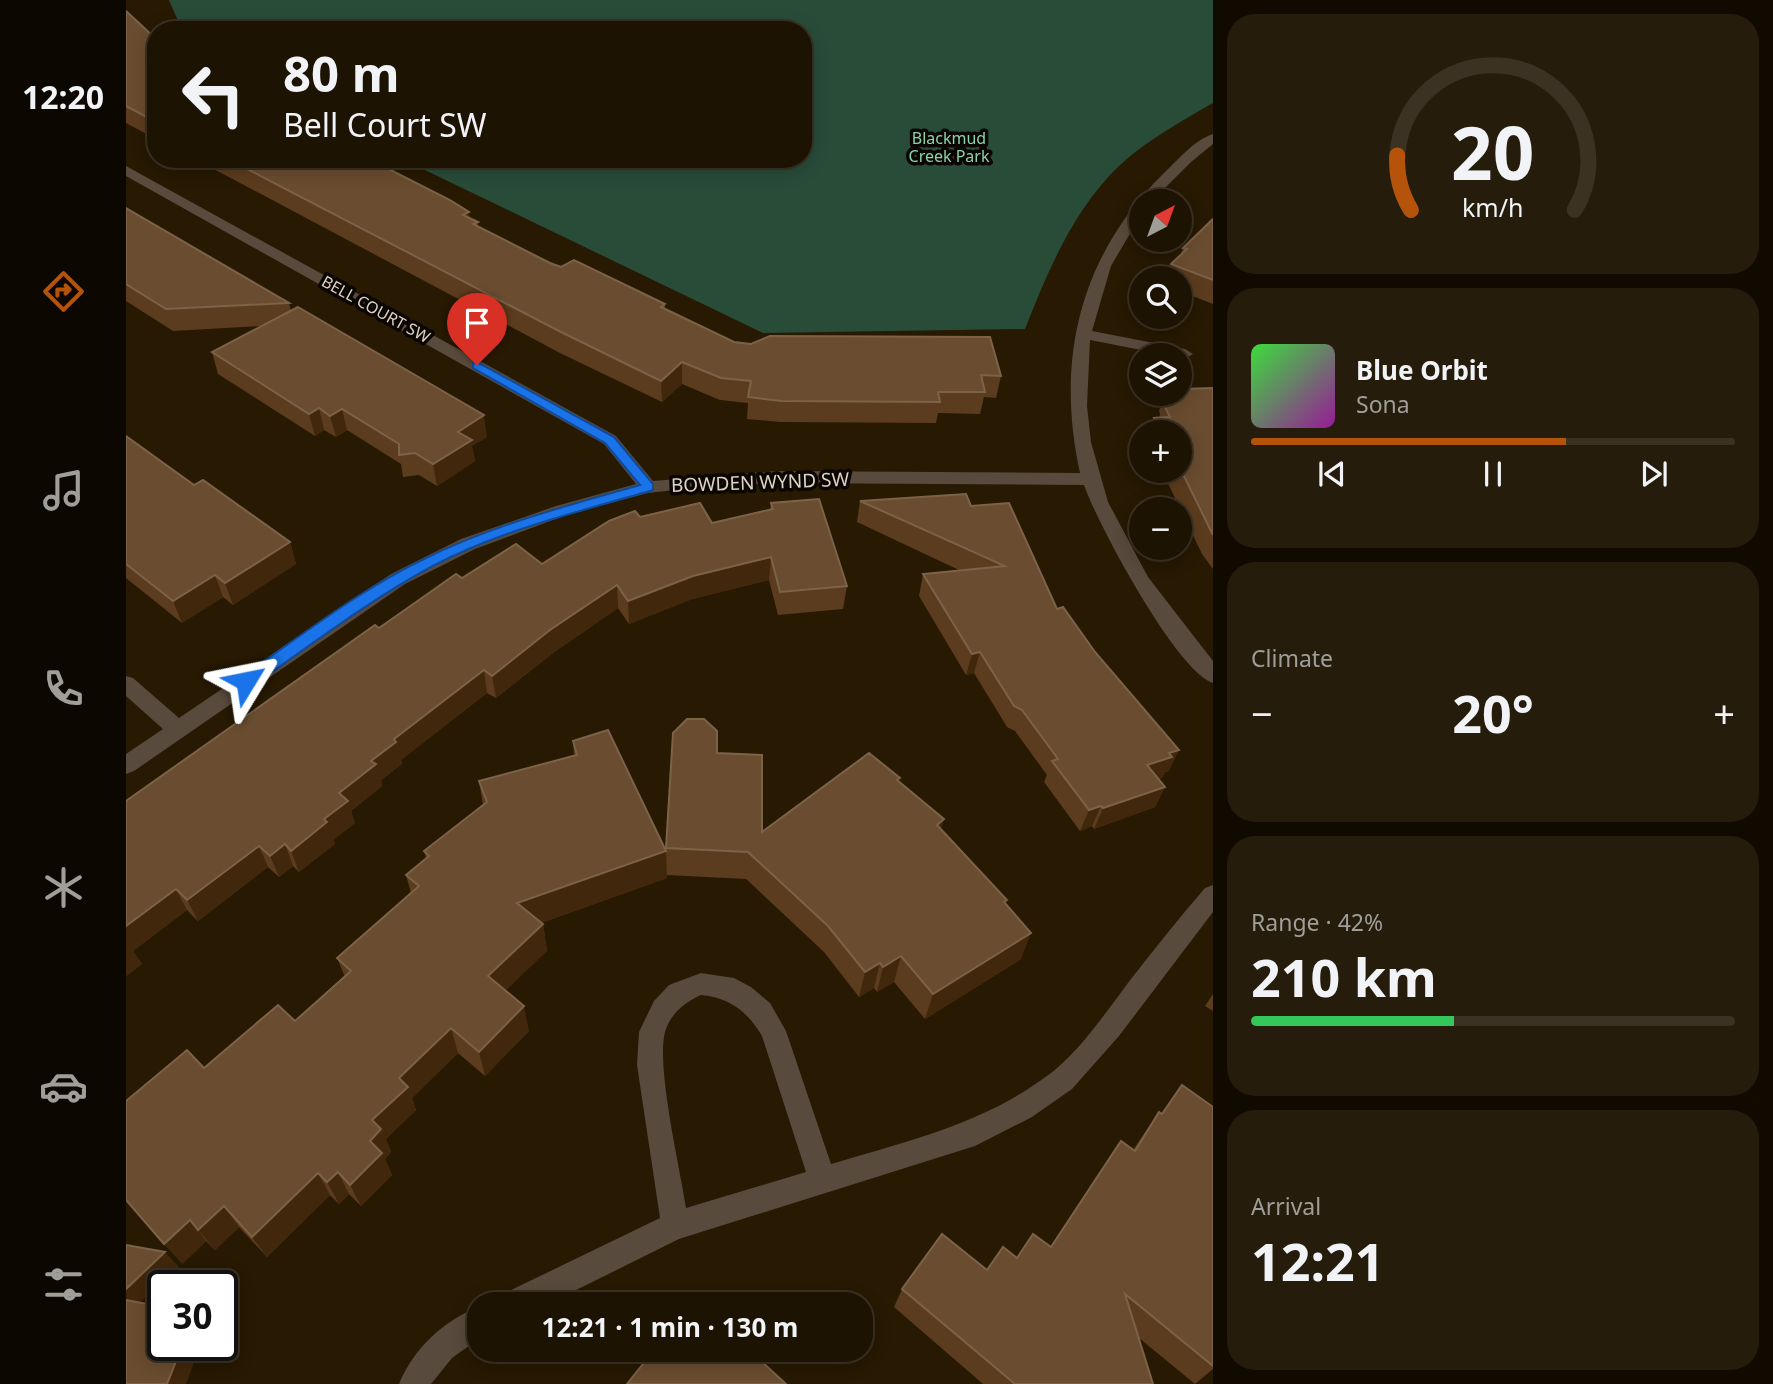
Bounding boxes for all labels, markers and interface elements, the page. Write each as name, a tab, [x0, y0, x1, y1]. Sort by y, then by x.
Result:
text: 80 m	[283, 40, 400, 106]
icon: left	[168, 49, 259, 140]
text: 12:20	[22, 75, 104, 118]
text: 20	[1451, 102, 1535, 201]
text: Bell Court SW	[283, 103, 486, 146]
park label: Blackmud Creek Park	[909, 127, 990, 167]
north arrow	[1129, 189, 1192, 252]
map controls	[1129, 189, 1192, 560]
text: km/h	[1462, 190, 1524, 224]
button: search	[1129, 266, 1192, 329]
icon: directions	[39, 267, 88, 316]
street label: BELL COURT SW	[318, 270, 434, 348]
pin	[447, 293, 507, 365]
icon: arrive	[458, 304, 496, 342]
button: layers	[1129, 343, 1192, 406]
text: Blue Orbit	[1356, 352, 1488, 388]
text: Sona	[1356, 388, 1410, 420]
button: +	[1129, 420, 1192, 483]
icon: previous	[1313, 455, 1351, 493]
icon: pause	[1474, 455, 1512, 493]
icon: next	[1635, 455, 1673, 493]
icon: music	[39, 466, 88, 515]
street label: BOWDEN WYND SW	[670, 466, 850, 498]
button: −	[1129, 497, 1192, 560]
text: Climate	[1251, 642, 1333, 674]
position arrow	[209, 644, 283, 718]
icon: phone	[39, 664, 88, 713]
text: 20°	[1452, 677, 1534, 748]
text: −	[1251, 687, 1273, 739]
text: +	[1713, 687, 1735, 739]
icon: climate	[39, 863, 88, 912]
text: Range · 42%	[1251, 906, 1383, 938]
text: 210 km	[1251, 941, 1437, 1012]
icon: car	[39, 1062, 88, 1111]
text: Arrival	[1251, 1190, 1321, 1222]
text: 12:21	[1251, 1225, 1385, 1296]
icon: filters	[39, 1260, 88, 1309]
speed limit sign: 30	[147, 1270, 238, 1361]
text: 12:21 · 1 min · 130 m	[542, 1309, 798, 1345]

